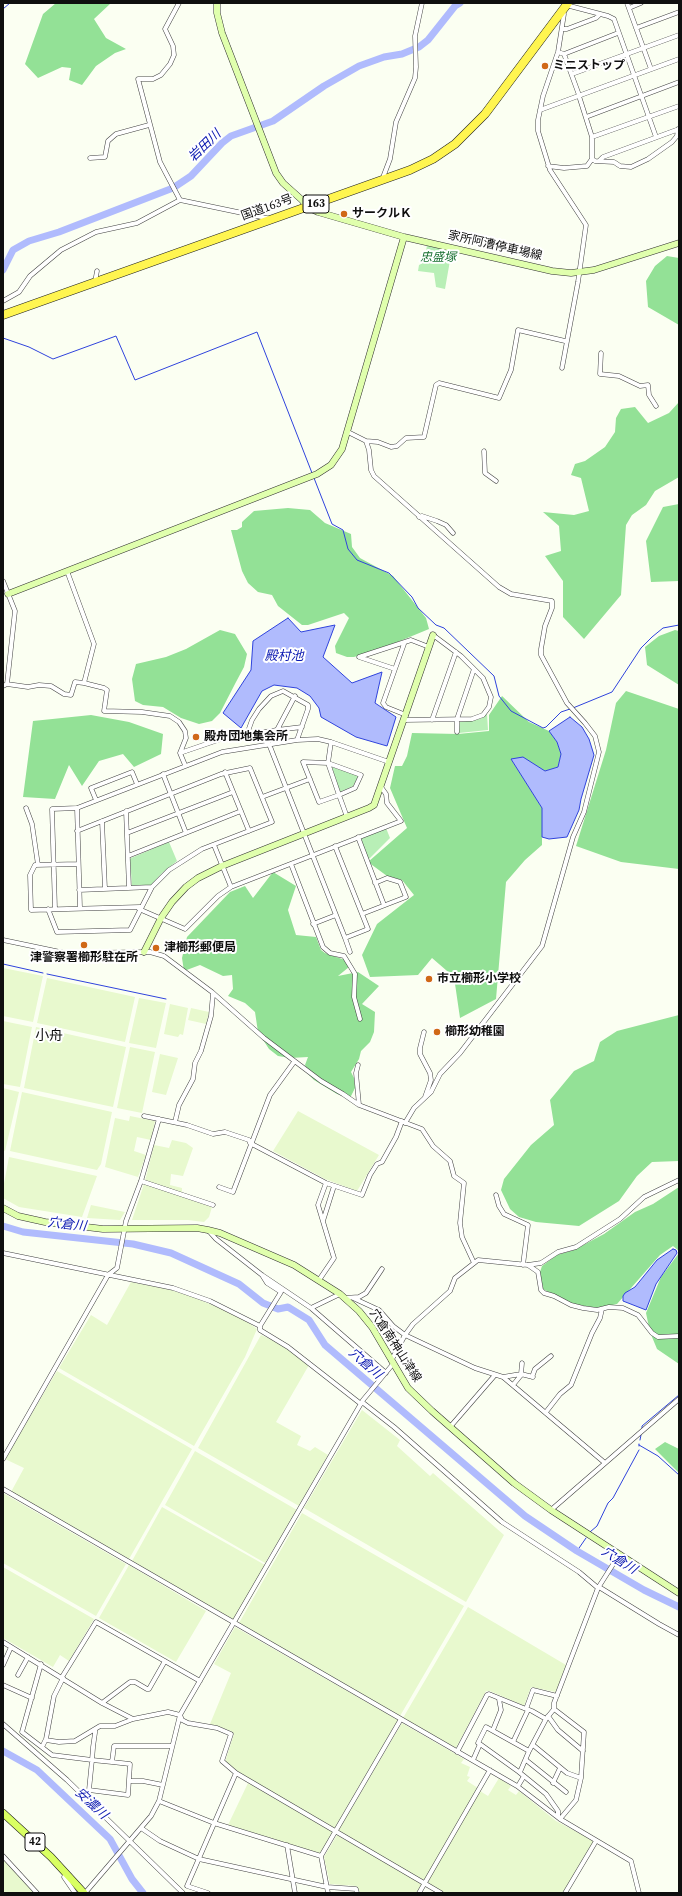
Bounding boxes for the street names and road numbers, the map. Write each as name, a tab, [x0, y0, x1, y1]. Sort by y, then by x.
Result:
street label: 国道163号	[239, 192, 295, 224]
road number: 163	[303, 195, 329, 213]
street label: 家所阿漕停車場線	[447, 228, 543, 264]
street label: 穴倉南神山津線	[366, 1307, 424, 1385]
road number: 42	[25, 1833, 45, 1851]

